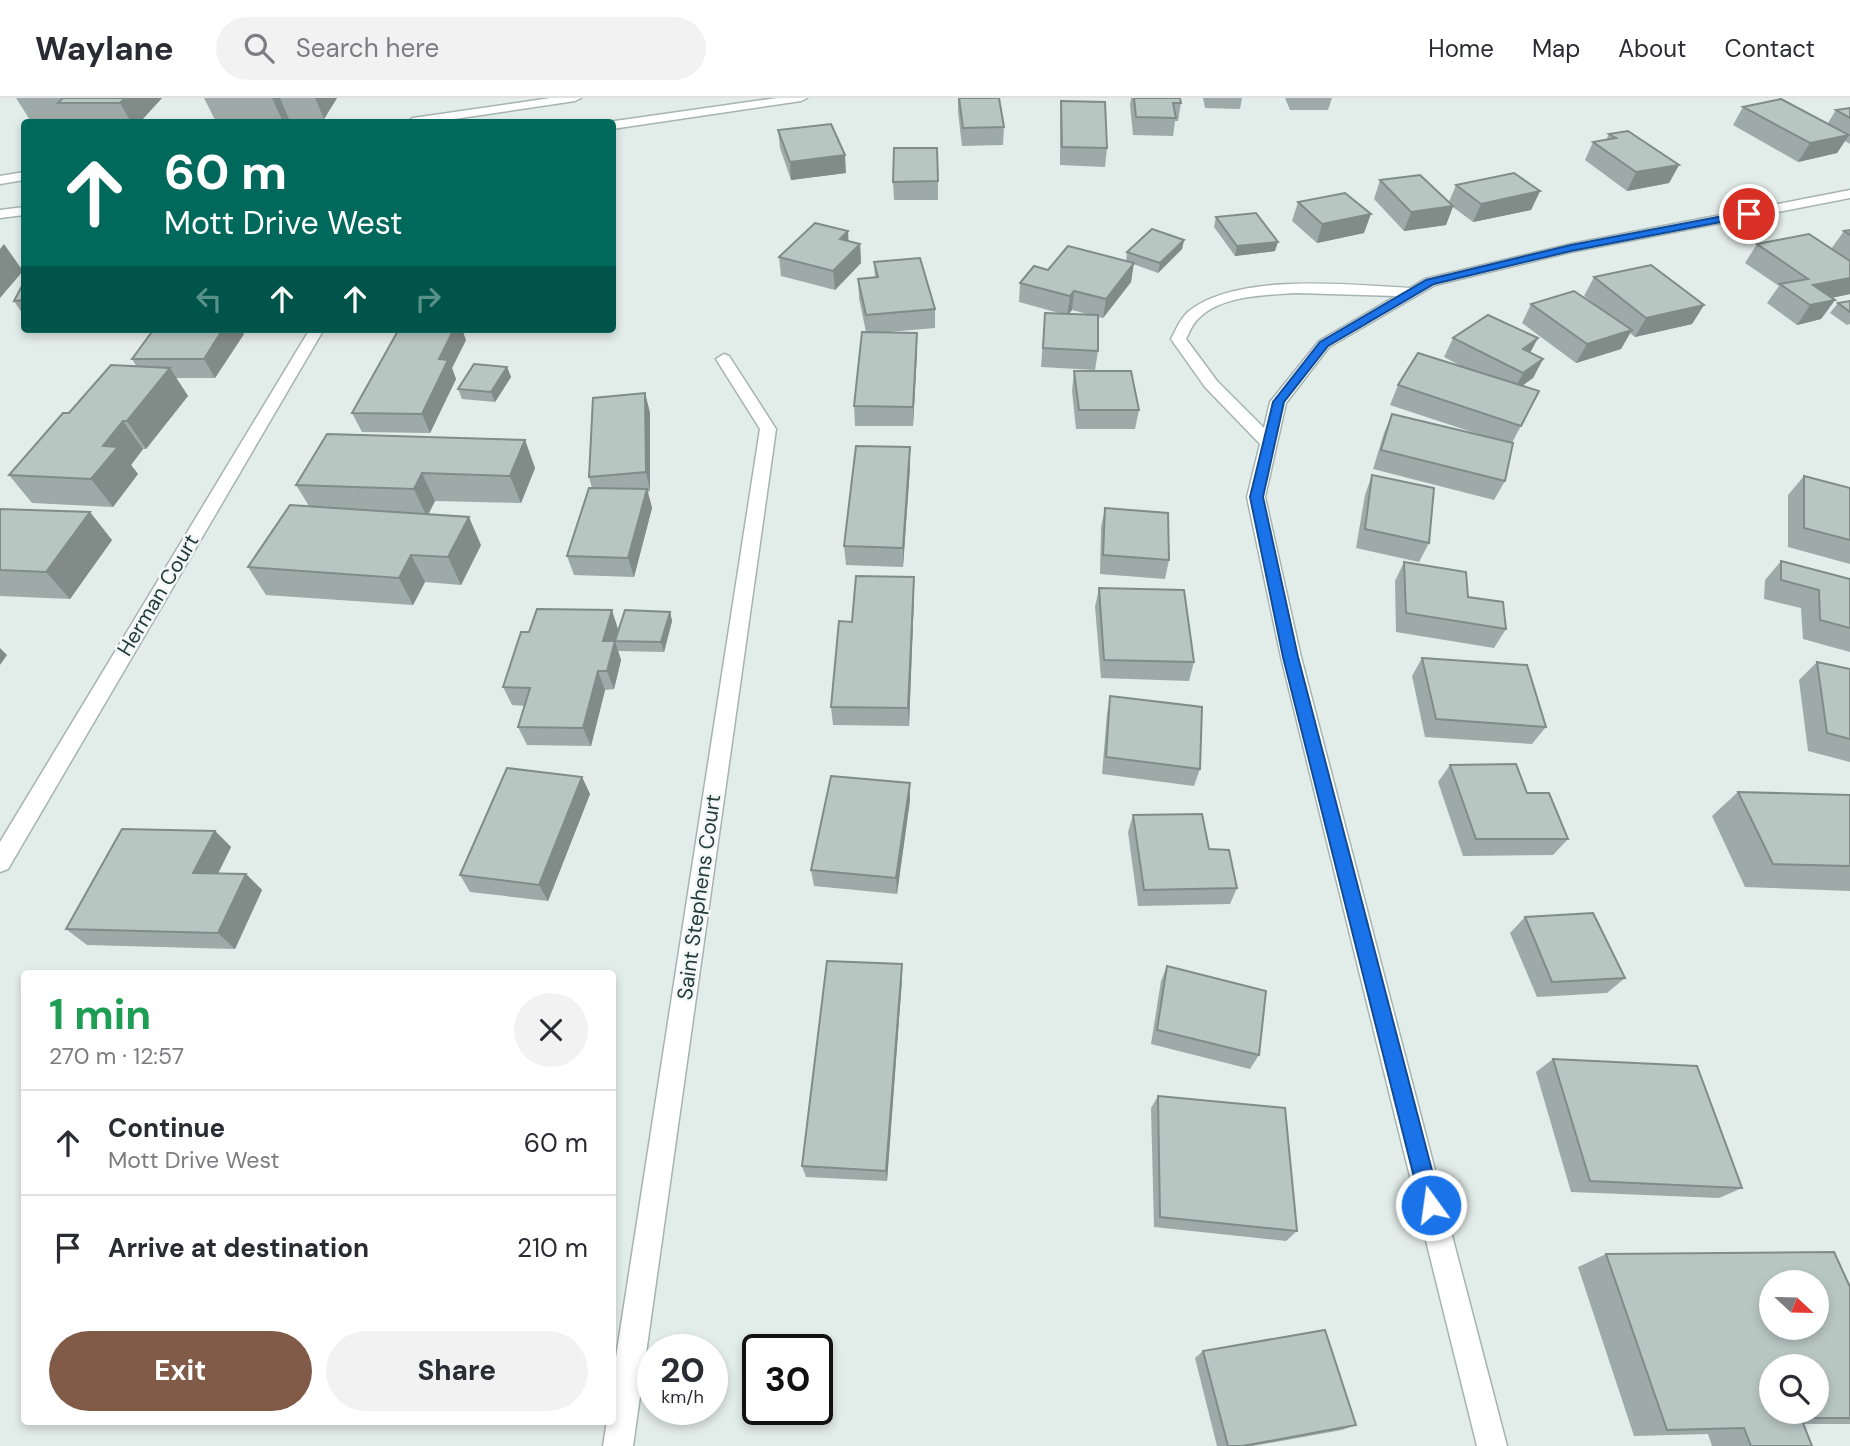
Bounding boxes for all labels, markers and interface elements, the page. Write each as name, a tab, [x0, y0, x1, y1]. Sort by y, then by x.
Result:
search box	[216, 17, 706, 80]
text: Waylane	[35, 27, 174, 70]
icon: search	[240, 29, 278, 67]
text: Search here	[296, 31, 439, 65]
text: Home	[1428, 33, 1494, 64]
text: Map	[1532, 33, 1580, 64]
text: About	[1618, 33, 1687, 64]
text: Contact	[1725, 33, 1815, 64]
text: 60 m	[164, 140, 287, 204]
icon: ahead	[49, 147, 140, 238]
pin	[1719, 184, 1779, 244]
icon: arrive	[1730, 195, 1768, 233]
text: Mott Drive West	[164, 202, 403, 244]
icon: left	[190, 280, 228, 318]
icon: ahead	[263, 280, 301, 318]
icon: ahead	[336, 280, 374, 318]
icon: right	[409, 280, 447, 318]
street label: Herman Court	[111, 529, 205, 661]
street label: Saint Stephens Court	[671, 792, 727, 1002]
text: 1 min	[49, 987, 151, 1042]
button: close	[514, 993, 588, 1067]
text: 270 m · 12:57	[49, 1041, 184, 1071]
text: Continue	[108, 1111, 225, 1145]
icon: ahead	[49, 1124, 87, 1162]
text: 60 m	[524, 1126, 588, 1160]
text: Mott Drive West	[108, 1145, 279, 1175]
position arrow	[1394, 1168, 1468, 1242]
icon: arrive	[49, 1229, 87, 1267]
text: Arrive at destination	[108, 1231, 369, 1265]
text: 210 m	[517, 1231, 588, 1265]
north arrow	[1759, 1270, 1829, 1340]
map controls	[1759, 1270, 1829, 1424]
button: Exit	[49, 1331, 312, 1411]
button: Share	[326, 1331, 588, 1411]
speed limit sign: 30	[742, 1334, 833, 1425]
text: 20	[660, 1347, 705, 1393]
button: search	[1759, 1354, 1829, 1424]
text: km/h	[661, 1385, 704, 1409]

